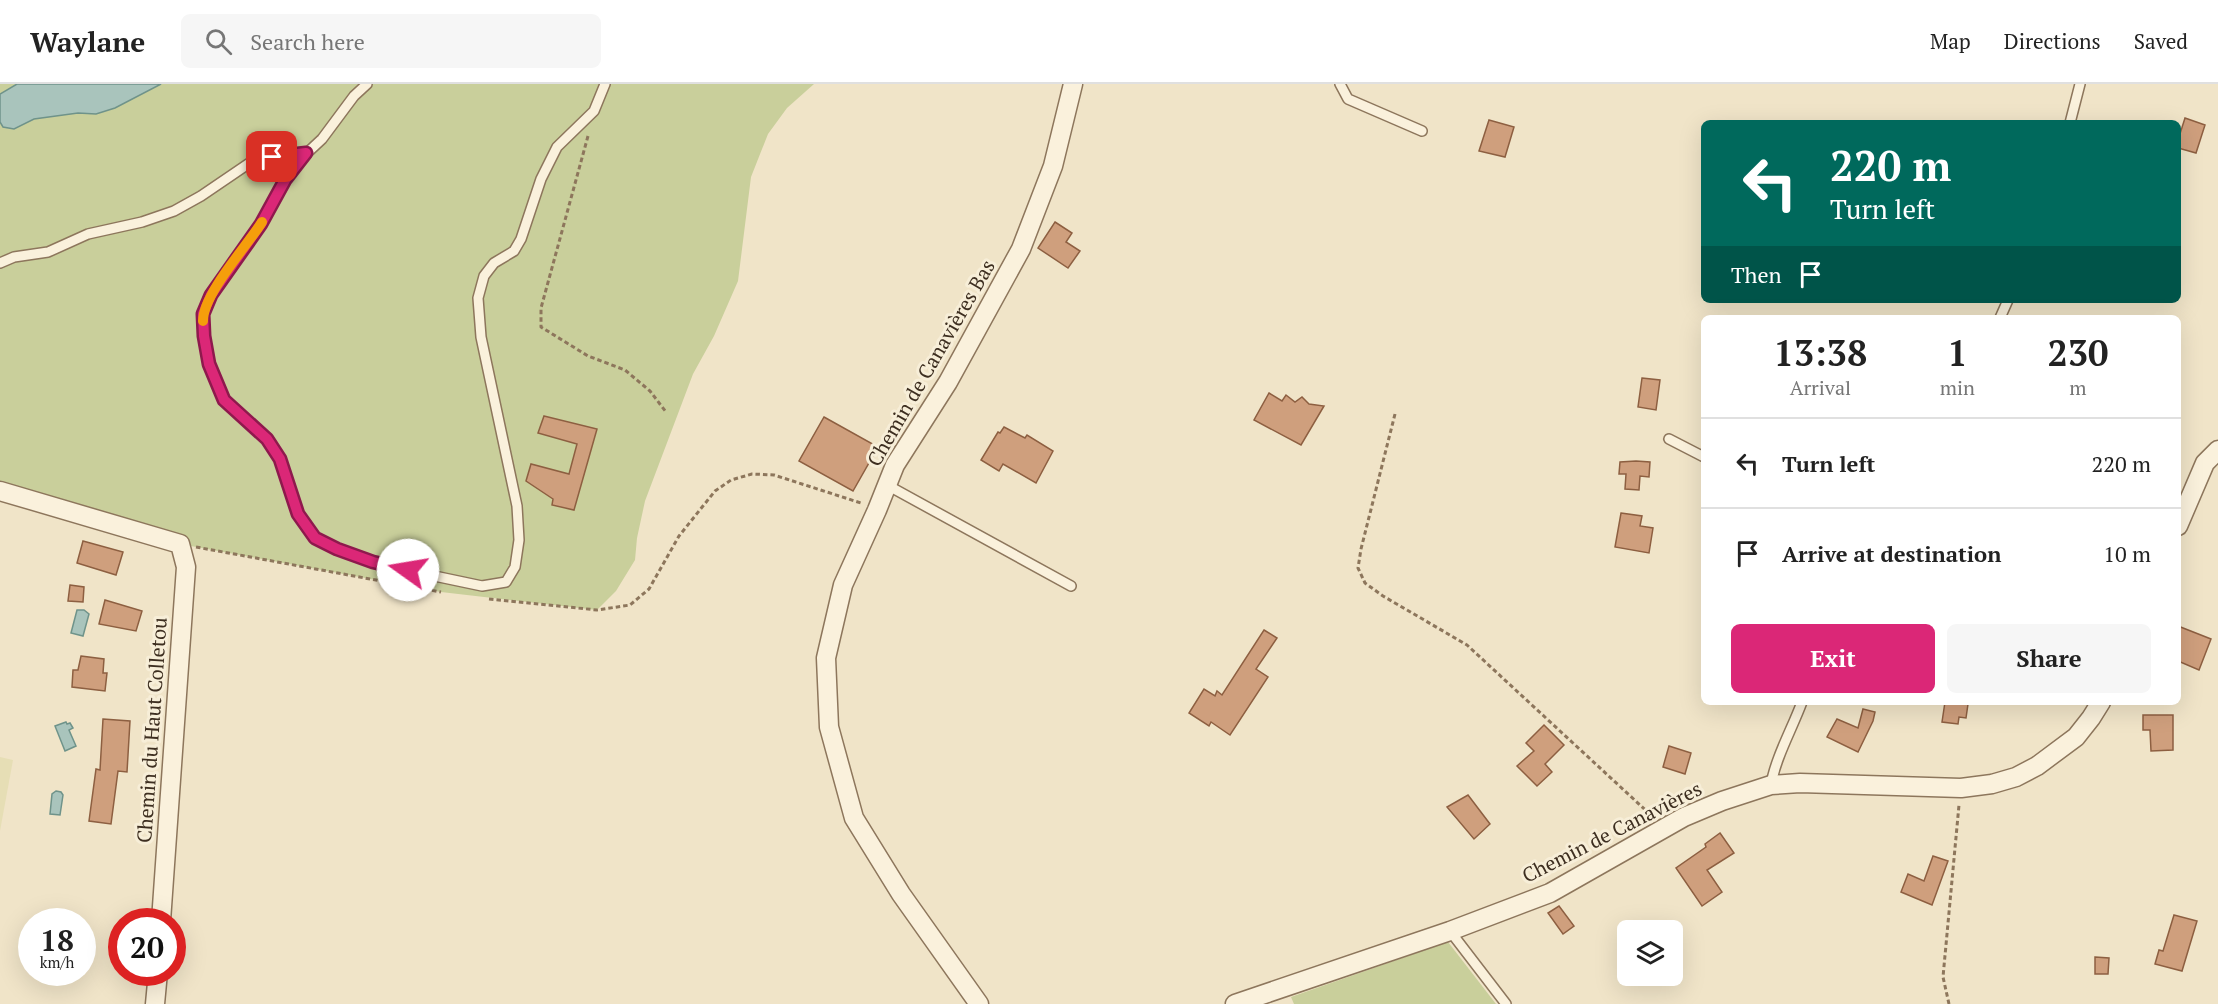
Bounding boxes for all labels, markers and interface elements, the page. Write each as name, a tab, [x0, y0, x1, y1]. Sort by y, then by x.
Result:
search box	[181, 14, 601, 68]
text: Waylane	[30, 23, 145, 60]
icon: search	[202, 25, 235, 58]
text: Search here	[250, 27, 365, 56]
text: Map	[1930, 27, 1971, 55]
text: Directions	[2004, 27, 2101, 55]
text: Saved	[2134, 27, 2188, 55]
pin	[246, 131, 297, 182]
text: 220 m	[1830, 137, 1951, 193]
icon: arrive	[255, 140, 288, 173]
icon: left	[1731, 144, 1809, 222]
text: Turn left	[1830, 191, 1935, 227]
street label: Chemin de Canavières Bas	[860, 255, 1001, 471]
icon: arrive	[1794, 258, 1827, 291]
text: Then	[1731, 260, 1782, 289]
text: 13:38	[1774, 329, 1867, 376]
text: 1	[1947, 329, 1968, 376]
text: 230	[2047, 329, 2108, 376]
text: Arrival	[1790, 374, 1851, 401]
text: min	[1940, 374, 1975, 401]
text: m	[2069, 374, 2087, 401]
icon: left	[1731, 447, 1764, 480]
text: Turn left	[1782, 449, 1875, 478]
text: 220 m	[2091, 449, 2151, 478]
icon: arrive	[1731, 537, 1764, 570]
position arrow	[376, 538, 440, 602]
text: Arrive at destination	[1782, 539, 2001, 568]
text: 10 m	[2103, 539, 2151, 568]
street label: Chemin du Haut Colletou	[130, 616, 173, 844]
button: Exit	[1731, 624, 1935, 693]
button: Share	[1947, 624, 2151, 693]
street label: Chemin de Canavières	[1517, 775, 1706, 889]
speed limit sign: 20	[108, 908, 186, 986]
text: 18	[40, 920, 74, 960]
map controls	[1617, 920, 1683, 986]
button: layers	[1617, 920, 1683, 986]
text: km/h	[40, 952, 74, 972]

